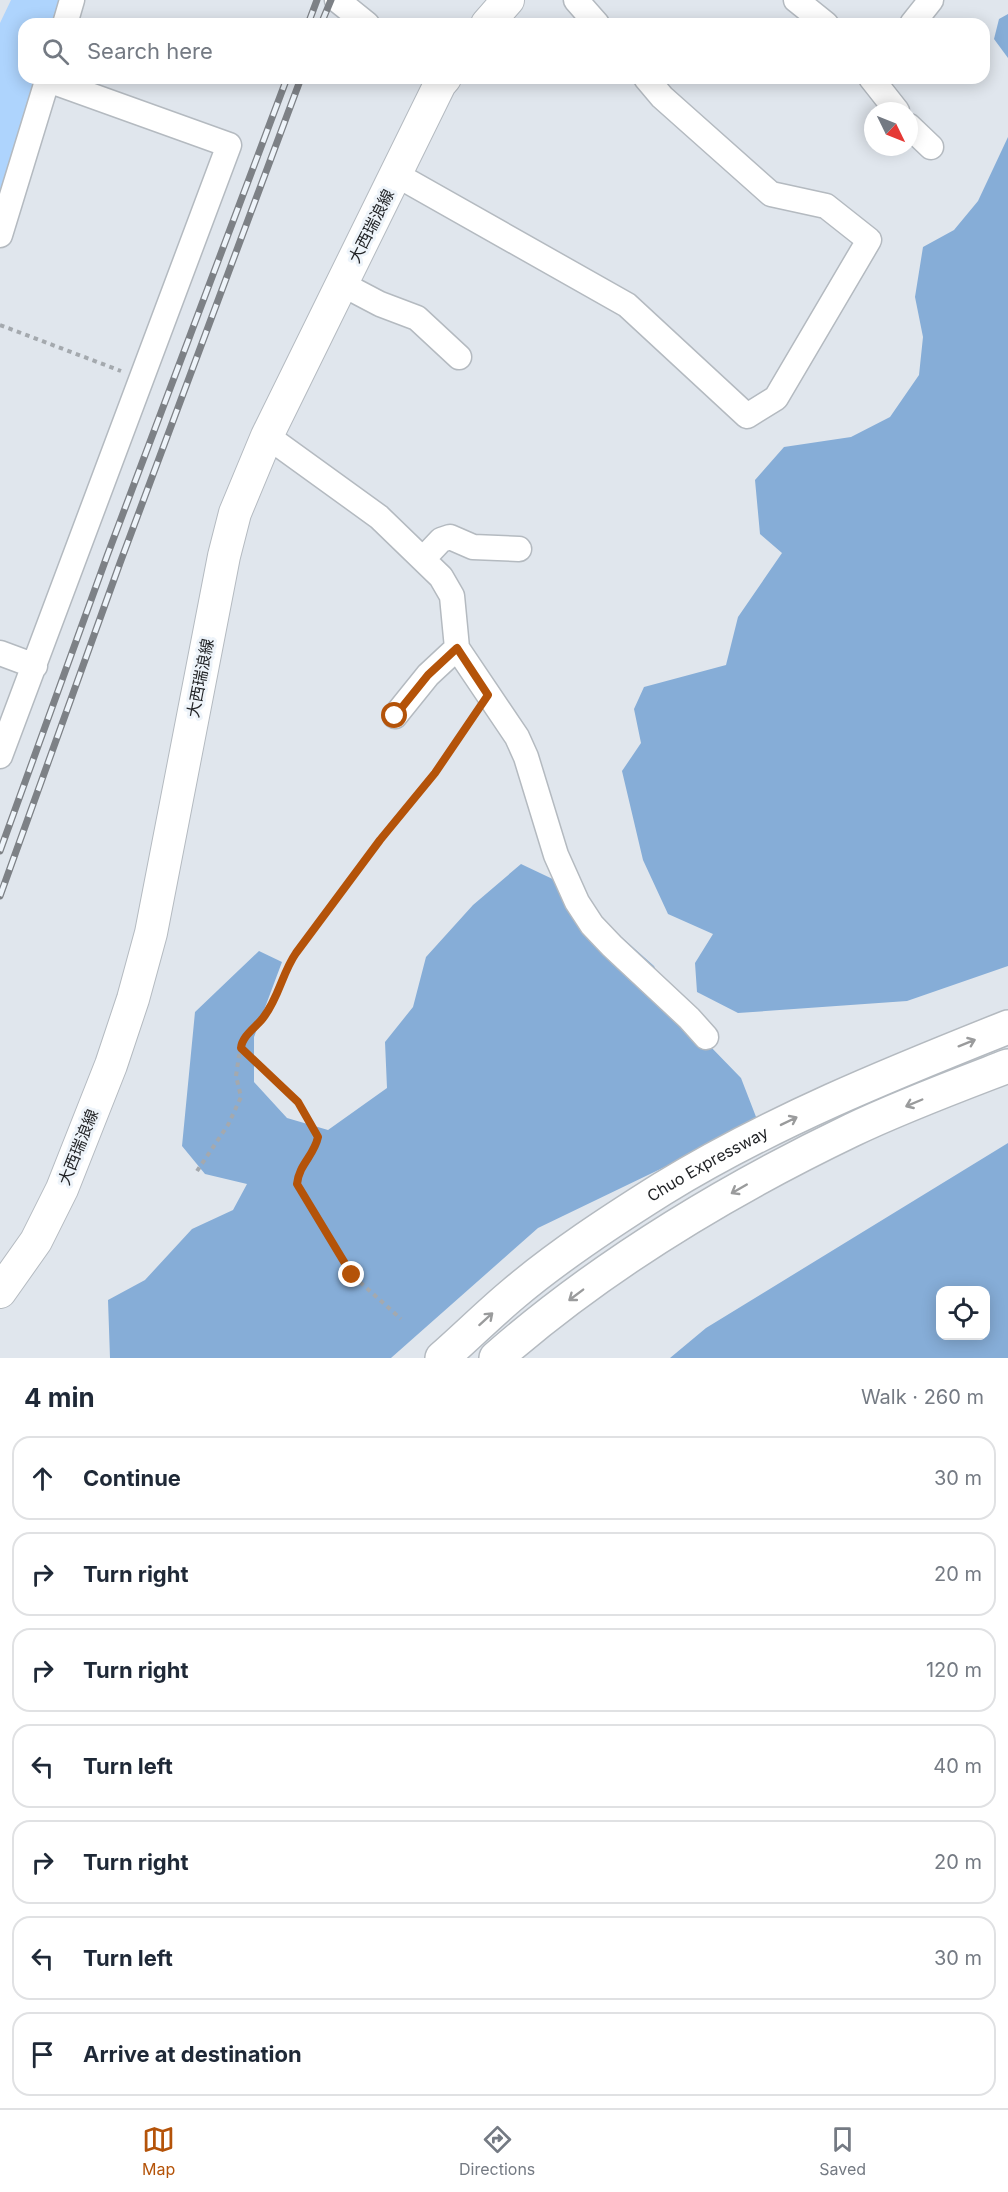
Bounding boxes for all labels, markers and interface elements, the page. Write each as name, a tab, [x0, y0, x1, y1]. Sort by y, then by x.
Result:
search box	[18, 18, 990, 84]
icon: search	[39, 35, 72, 68]
text: Search here	[87, 38, 213, 64]
north arrow	[864, 102, 918, 156]
street label: 大西瑞浪線	[344, 186, 398, 266]
street label: 大西瑞浪線	[183, 637, 217, 719]
route start	[381, 702, 407, 728]
one-way arrow	[958, 1037, 976, 1048]
one-way arrow	[906, 1098, 924, 1109]
street label: 大西瑞浪線	[54, 1106, 102, 1188]
one-way arrow	[779, 1115, 797, 1127]
street label: Chuo Expressway	[643, 1122, 771, 1206]
one-way arrow	[731, 1183, 748, 1195]
route end	[338, 1261, 364, 1287]
map controls	[936, 1286, 990, 1340]
button: locate	[936, 1286, 990, 1340]
one-way arrow	[568, 1288, 584, 1301]
one-way arrow	[478, 1312, 493, 1326]
text: 4 min	[24, 1382, 95, 1413]
text: Walk · 260 m	[861, 1385, 984, 1409]
icon: ahead	[26, 1462, 59, 1495]
text: Continue	[83, 1465, 181, 1491]
text: 30 m	[934, 1466, 982, 1490]
icon: right	[26, 1558, 59, 1591]
text: Turn right	[83, 1561, 189, 1587]
text: 20 m	[934, 1562, 982, 1586]
icon: right	[26, 1654, 59, 1687]
text: Turn right	[83, 1657, 189, 1683]
text: 120 m	[926, 1658, 982, 1682]
icon: left	[26, 1750, 59, 1783]
text: Turn left	[83, 1753, 173, 1779]
text: 40 m	[933, 1754, 982, 1778]
icon: right	[26, 1846, 59, 1879]
text: Turn right	[83, 1849, 189, 1875]
text: 20 m	[934, 1850, 982, 1874]
icon: left	[26, 1942, 59, 1975]
text: Turn left	[83, 1945, 173, 1971]
text: 30 m	[934, 1946, 982, 1970]
icon: arrive	[26, 2038, 59, 2071]
text: Arrive at destination	[83, 2041, 302, 2067]
tab: Map	[142, 2123, 175, 2179]
tab: Directions	[459, 2123, 535, 2179]
tab: Saved	[819, 2123, 866, 2179]

